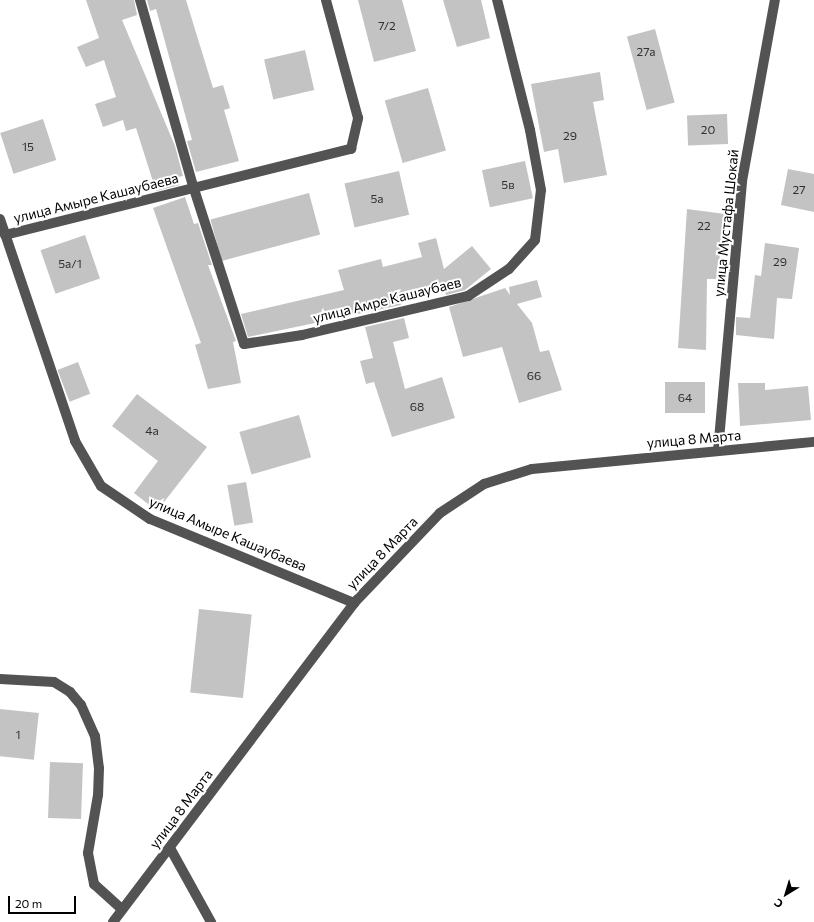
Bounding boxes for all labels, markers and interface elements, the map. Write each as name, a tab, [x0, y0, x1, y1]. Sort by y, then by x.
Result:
house number: 7/2	[378, 19, 396, 33]
house number: 27а	[637, 45, 655, 59]
house number: 20	[701, 123, 715, 137]
house number: 29	[563, 129, 577, 143]
house number: 15	[22, 140, 34, 154]
street label: улица Мустафа Шокай	[710, 148, 742, 298]
street label: улица Амыре Кашаубаева	[12, 169, 180, 227]
house number: 5в	[501, 178, 515, 192]
house number: 27	[793, 183, 805, 197]
house number: 5а	[370, 192, 384, 206]
house number: 22	[697, 219, 711, 233]
house number: 29	[773, 255, 787, 269]
house number: 5а/1	[58, 257, 82, 271]
street label: улица Амре Кашаубаев	[311, 273, 463, 327]
house number: 66	[527, 369, 541, 383]
house number: 64	[678, 391, 692, 405]
house number: 68	[410, 400, 424, 414]
house number: 4а	[145, 424, 159, 438]
street label: улица 8 Марта	[646, 427, 742, 451]
street label: улица Амыре Кашаубаева	[147, 493, 309, 575]
street label: улица 8 Марта	[343, 513, 421, 593]
house number: 1	[15, 728, 21, 742]
street label: улица 8 Марта	[146, 766, 216, 852]
north arrow	[766, 874, 806, 914]
scale bar	[10, 888, 78, 914]
text: 20 m	[15, 896, 42, 910]
text: С	[771, 896, 785, 911]

